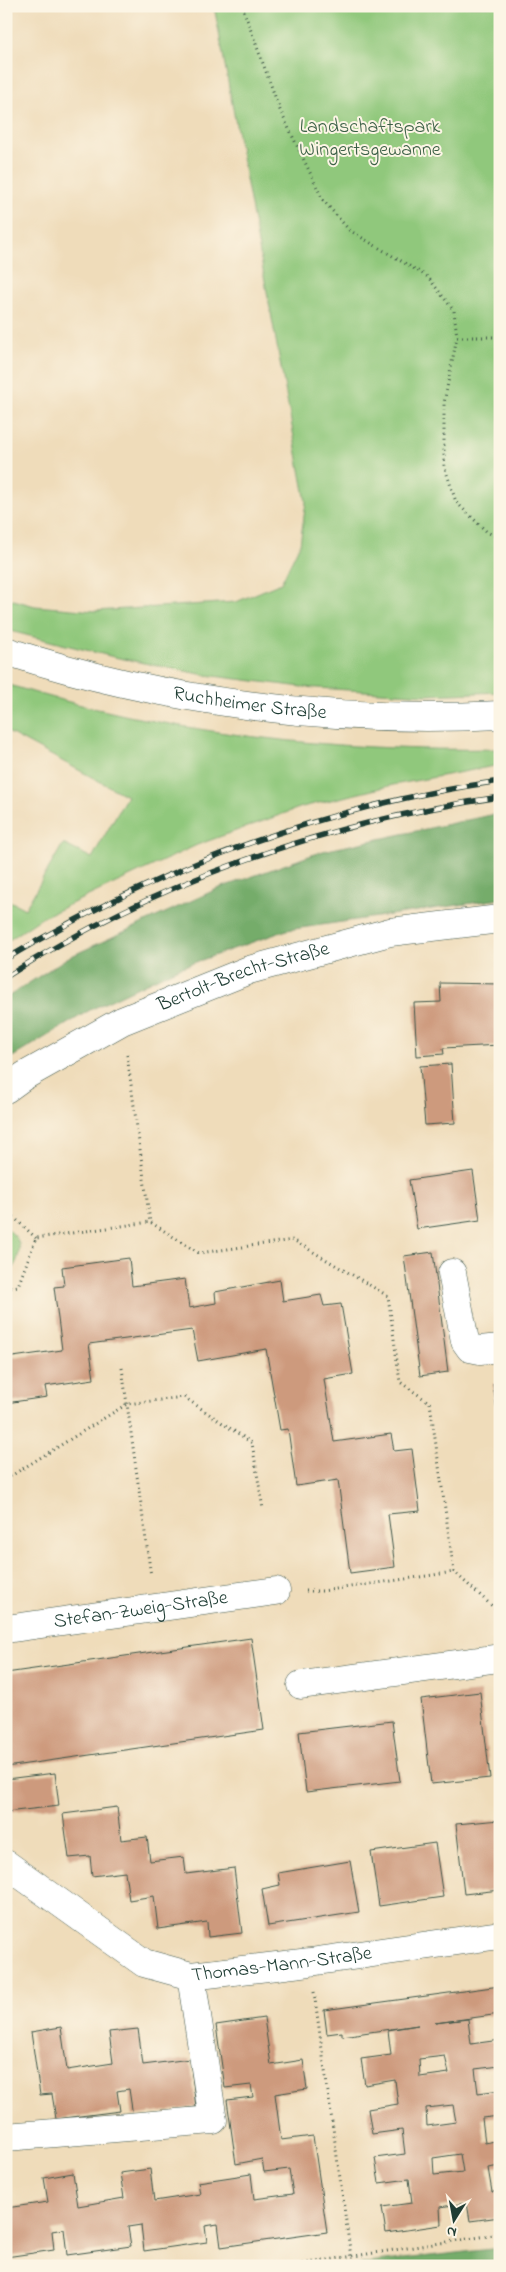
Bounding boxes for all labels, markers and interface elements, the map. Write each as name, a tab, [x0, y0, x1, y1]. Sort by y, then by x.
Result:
park label: Landschaftspark Wingertsgewanne	[299, 113, 441, 166]
street label: Ruchheimer Straße	[171, 679, 328, 728]
street label: Bertolt-Brecht-Straße	[152, 934, 333, 1020]
street label: Stefan-Zweig-Straße	[52, 1583, 230, 1637]
street label: Thomas-Mann-Straße	[190, 1939, 374, 1990]
north arrow	[428, 2194, 478, 2244]
text: N	[445, 2220, 458, 2242]

